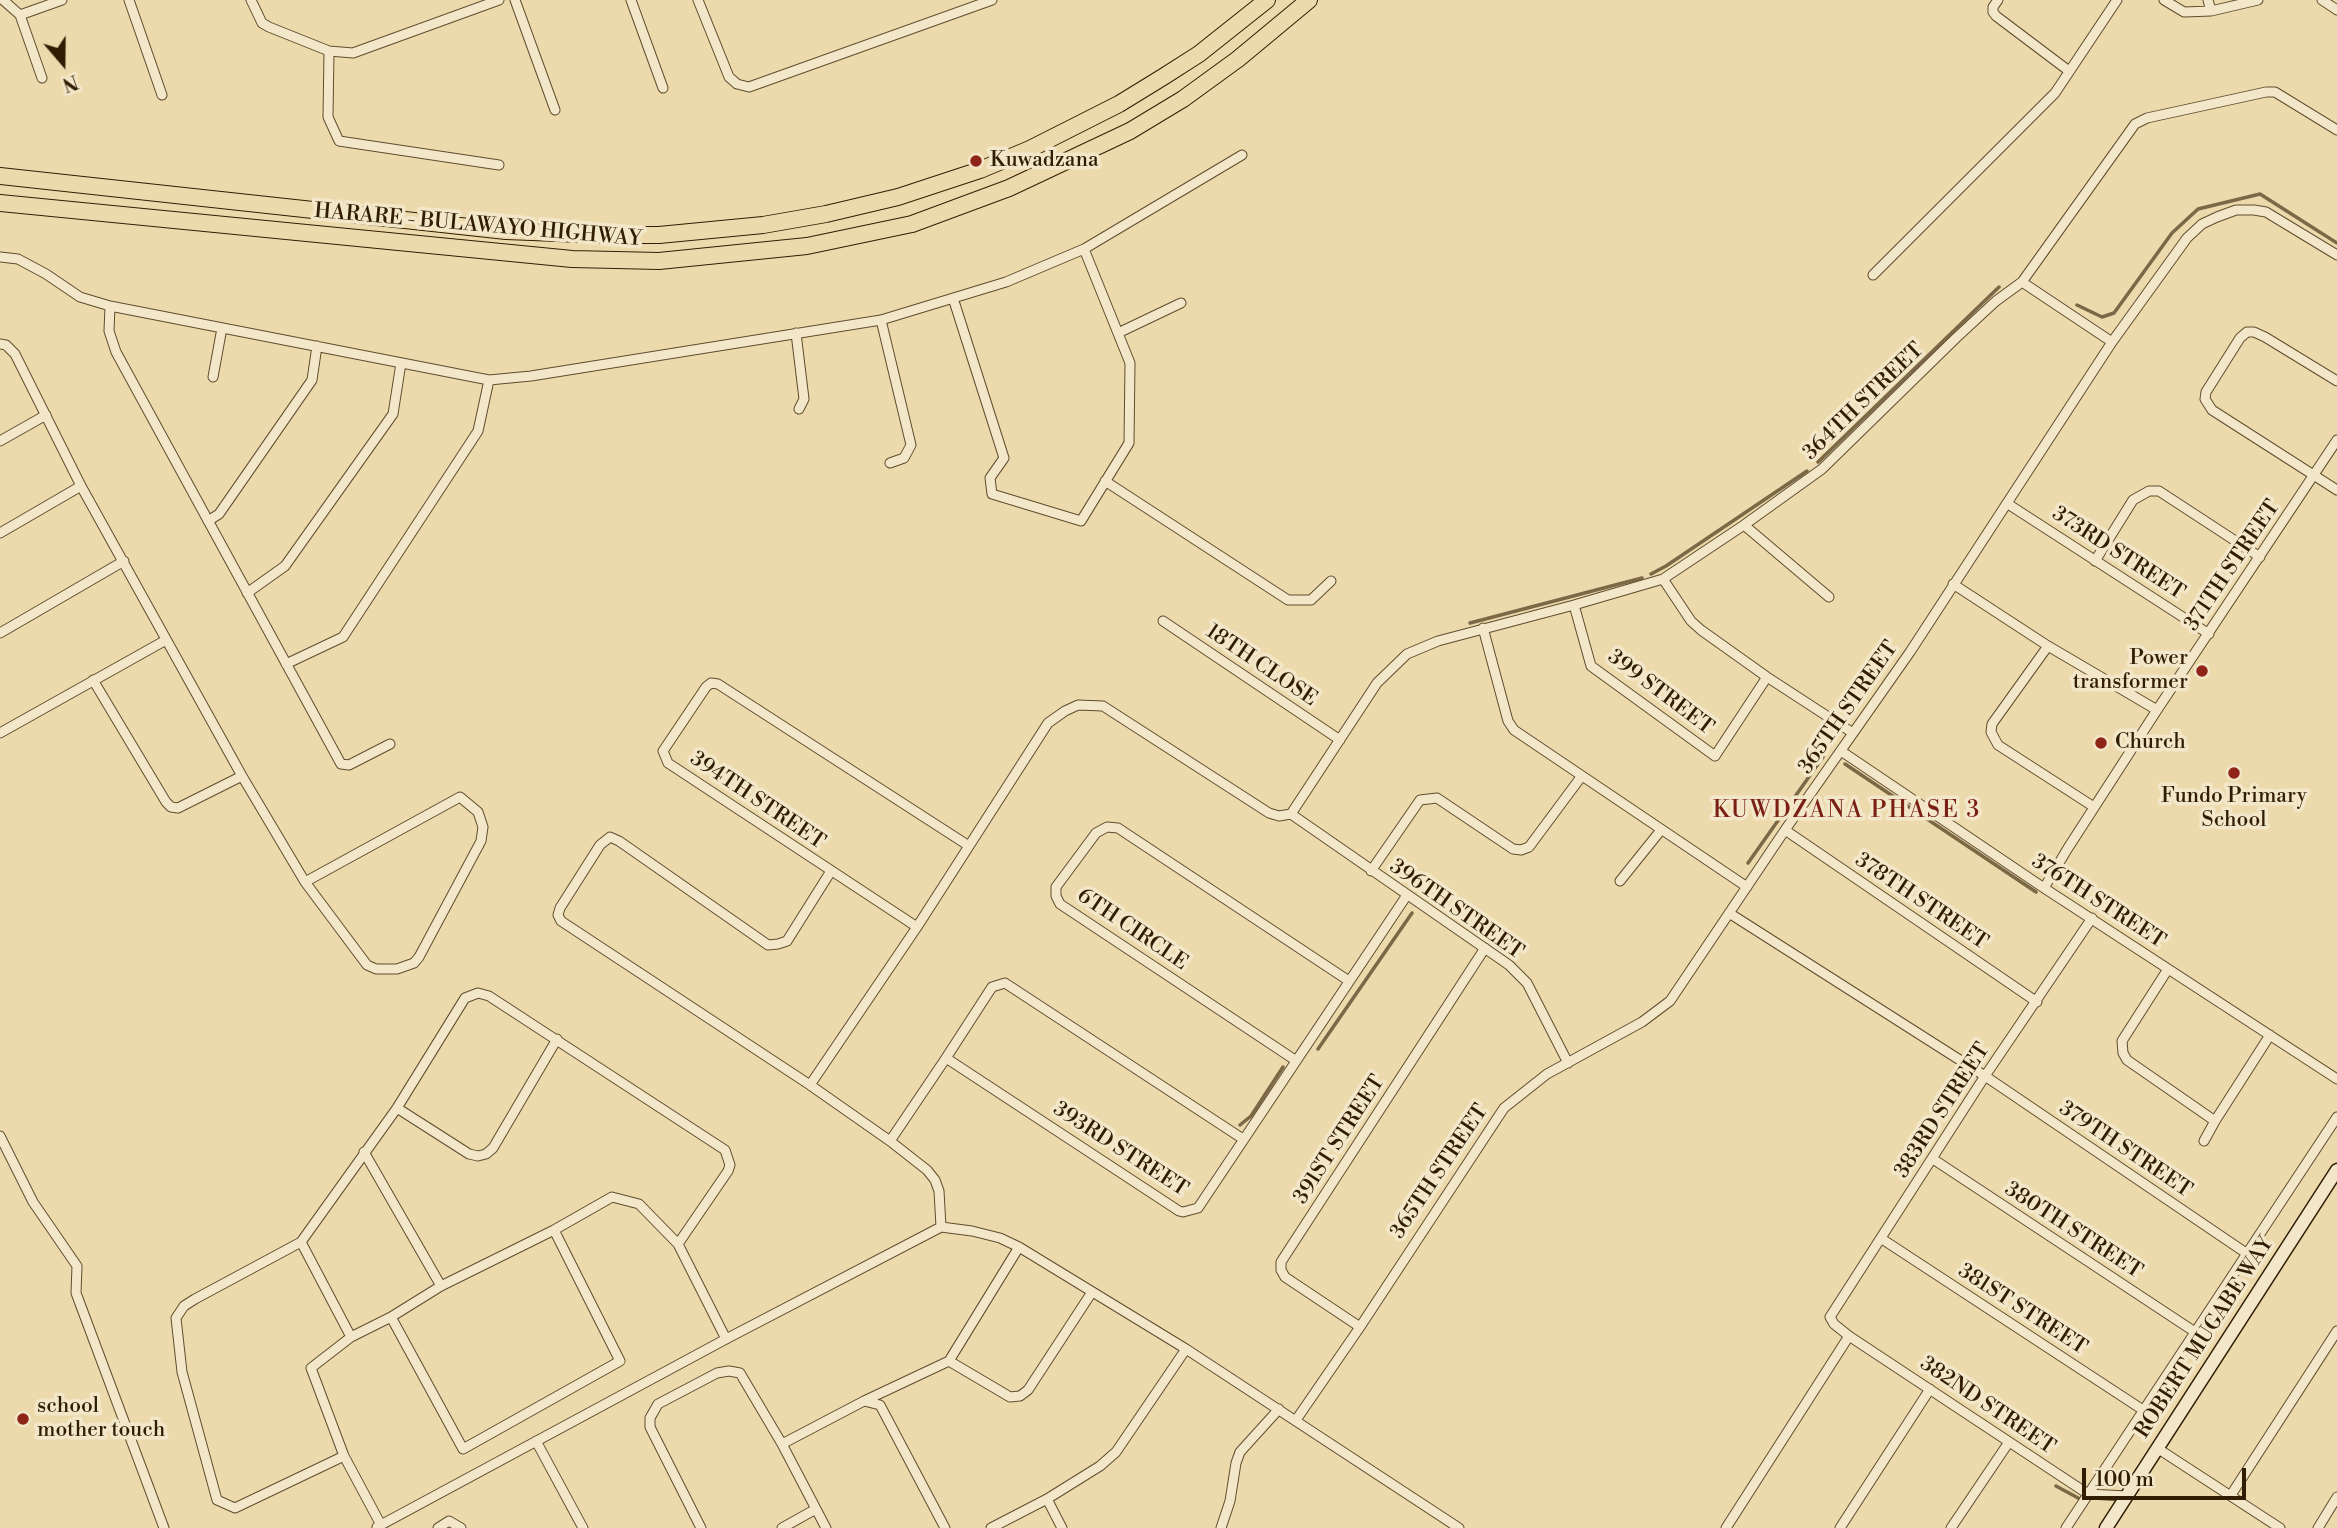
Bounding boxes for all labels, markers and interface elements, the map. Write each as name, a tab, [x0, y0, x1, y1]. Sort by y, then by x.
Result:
north arrow	[28, 28, 98, 98]
text: N	[59, 69, 81, 97]
place label: Kuwadzana	[990, 148, 1099, 174]
marker: Kuwadzana	[968, 153, 984, 169]
street label: HARARE - BULAWAYO HIGHWAY	[313, 199, 643, 253]
street label: 364TH STREET	[1798, 338, 1930, 466]
street label: 371TH STREET	[2180, 496, 2286, 636]
street label: 373RD STREET	[2047, 502, 2189, 606]
street label: 18TH CLOSE	[1201, 620, 1321, 712]
street label: 365TH STREET	[1794, 637, 1904, 779]
street label: 399 STREET	[1602, 645, 1718, 741]
place label: Power transformer	[2073, 646, 2188, 696]
marker: Power transformer	[2194, 663, 2210, 679]
place label: Church	[2115, 730, 2186, 756]
marker: Church	[2093, 735, 2109, 751]
street label: 394TH STREET	[685, 747, 829, 855]
marker: Fundo Primary School	[2226, 765, 2242, 781]
place label: Fundo Primary School	[2161, 784, 2307, 834]
district label: KUWDZANA PHASE 3	[1715, 797, 1979, 825]
street label: 378TH STREET	[1850, 848, 1992, 956]
street label: 376TH STREET	[2026, 849, 2170, 955]
street label: 396TH STREET	[1384, 854, 1528, 966]
street label: 6TH CIRCLE	[1072, 884, 1192, 976]
street label: 383RD STREET	[1890, 1039, 1996, 1183]
street label: 391ST STREET	[1289, 1071, 1391, 1209]
street label: 379TH STREET	[2054, 1096, 2196, 1204]
street label: 393RD STREET	[1048, 1097, 1192, 1203]
street label: 365TH STREET	[1386, 1100, 1494, 1244]
street label: 380TH STREET	[1999, 1177, 2147, 1285]
street label: ROBERT MUGABE WAY	[2130, 1233, 2280, 1443]
street label: 381ST STREET	[1953, 1259, 2091, 1361]
street label: 382ND STREET	[1915, 1352, 2059, 1460]
place label: school mother touch	[37, 1394, 165, 1444]
marker: school mother touch	[15, 1411, 31, 1427]
scale bar	[2085, 1454, 2250, 1498]
text: 100 m	[2095, 1467, 2154, 1493]

